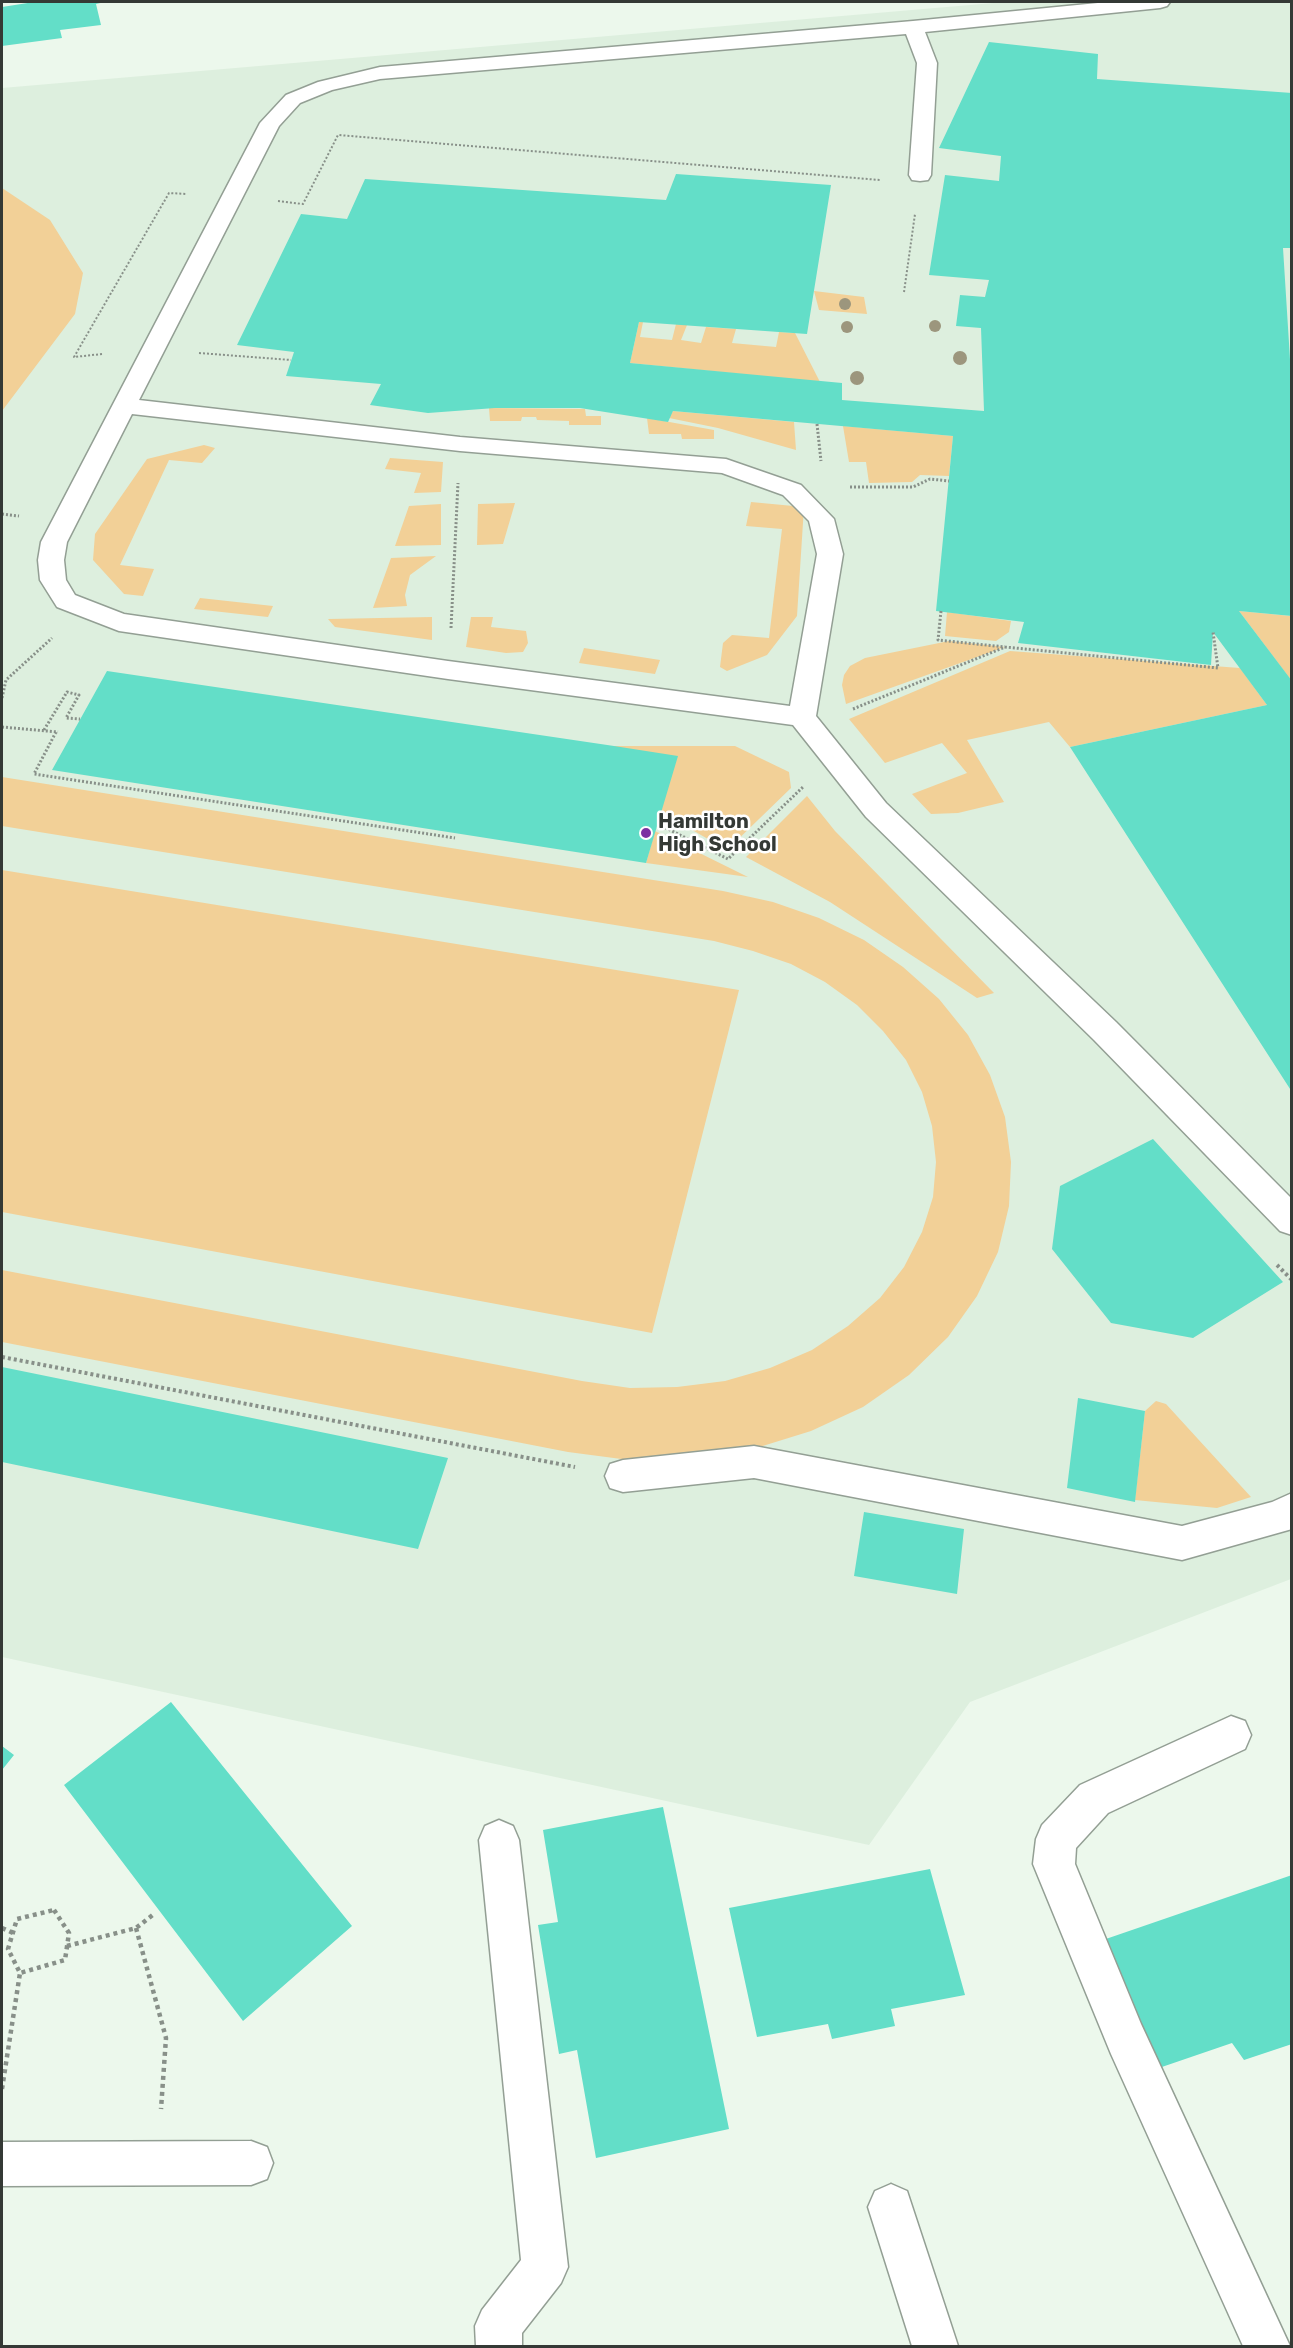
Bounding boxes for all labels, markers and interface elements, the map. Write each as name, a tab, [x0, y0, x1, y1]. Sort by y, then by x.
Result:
place label: Hamilton High School	[658, 810, 777, 857]
marker: Hamilton High School	[639, 826, 653, 840]

